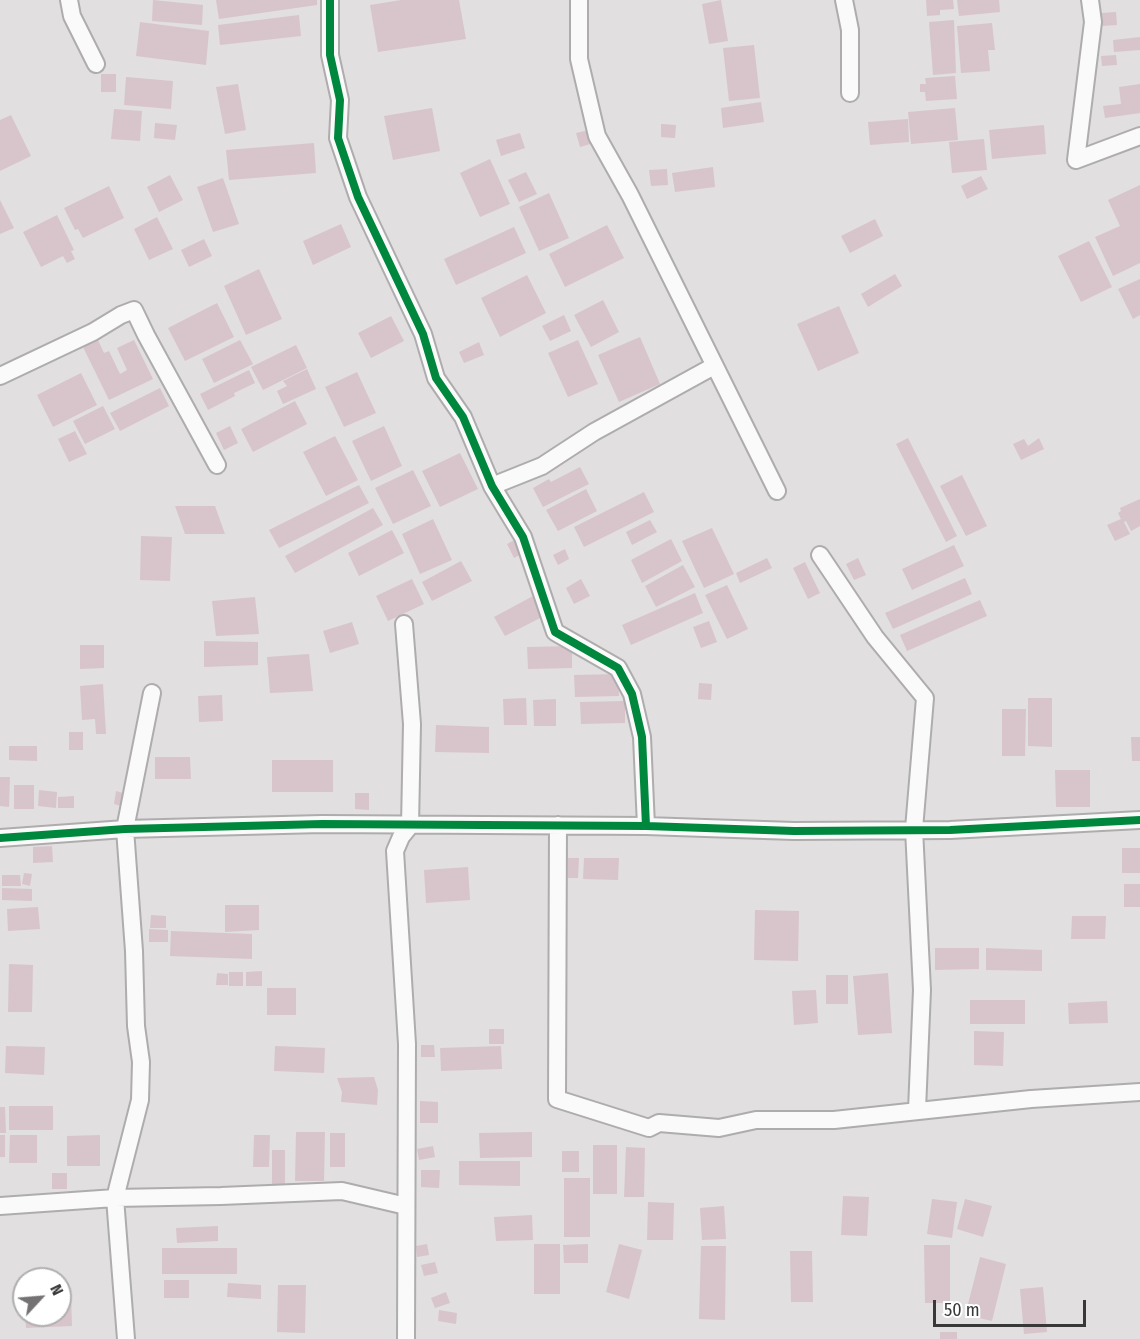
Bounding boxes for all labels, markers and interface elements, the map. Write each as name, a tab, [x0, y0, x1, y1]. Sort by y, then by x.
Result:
north arrow	[12, 1267, 72, 1327]
text: N	[46, 1281, 67, 1298]
scale bar	[936, 1288, 1089, 1326]
text: 50 m	[944, 1299, 980, 1321]

